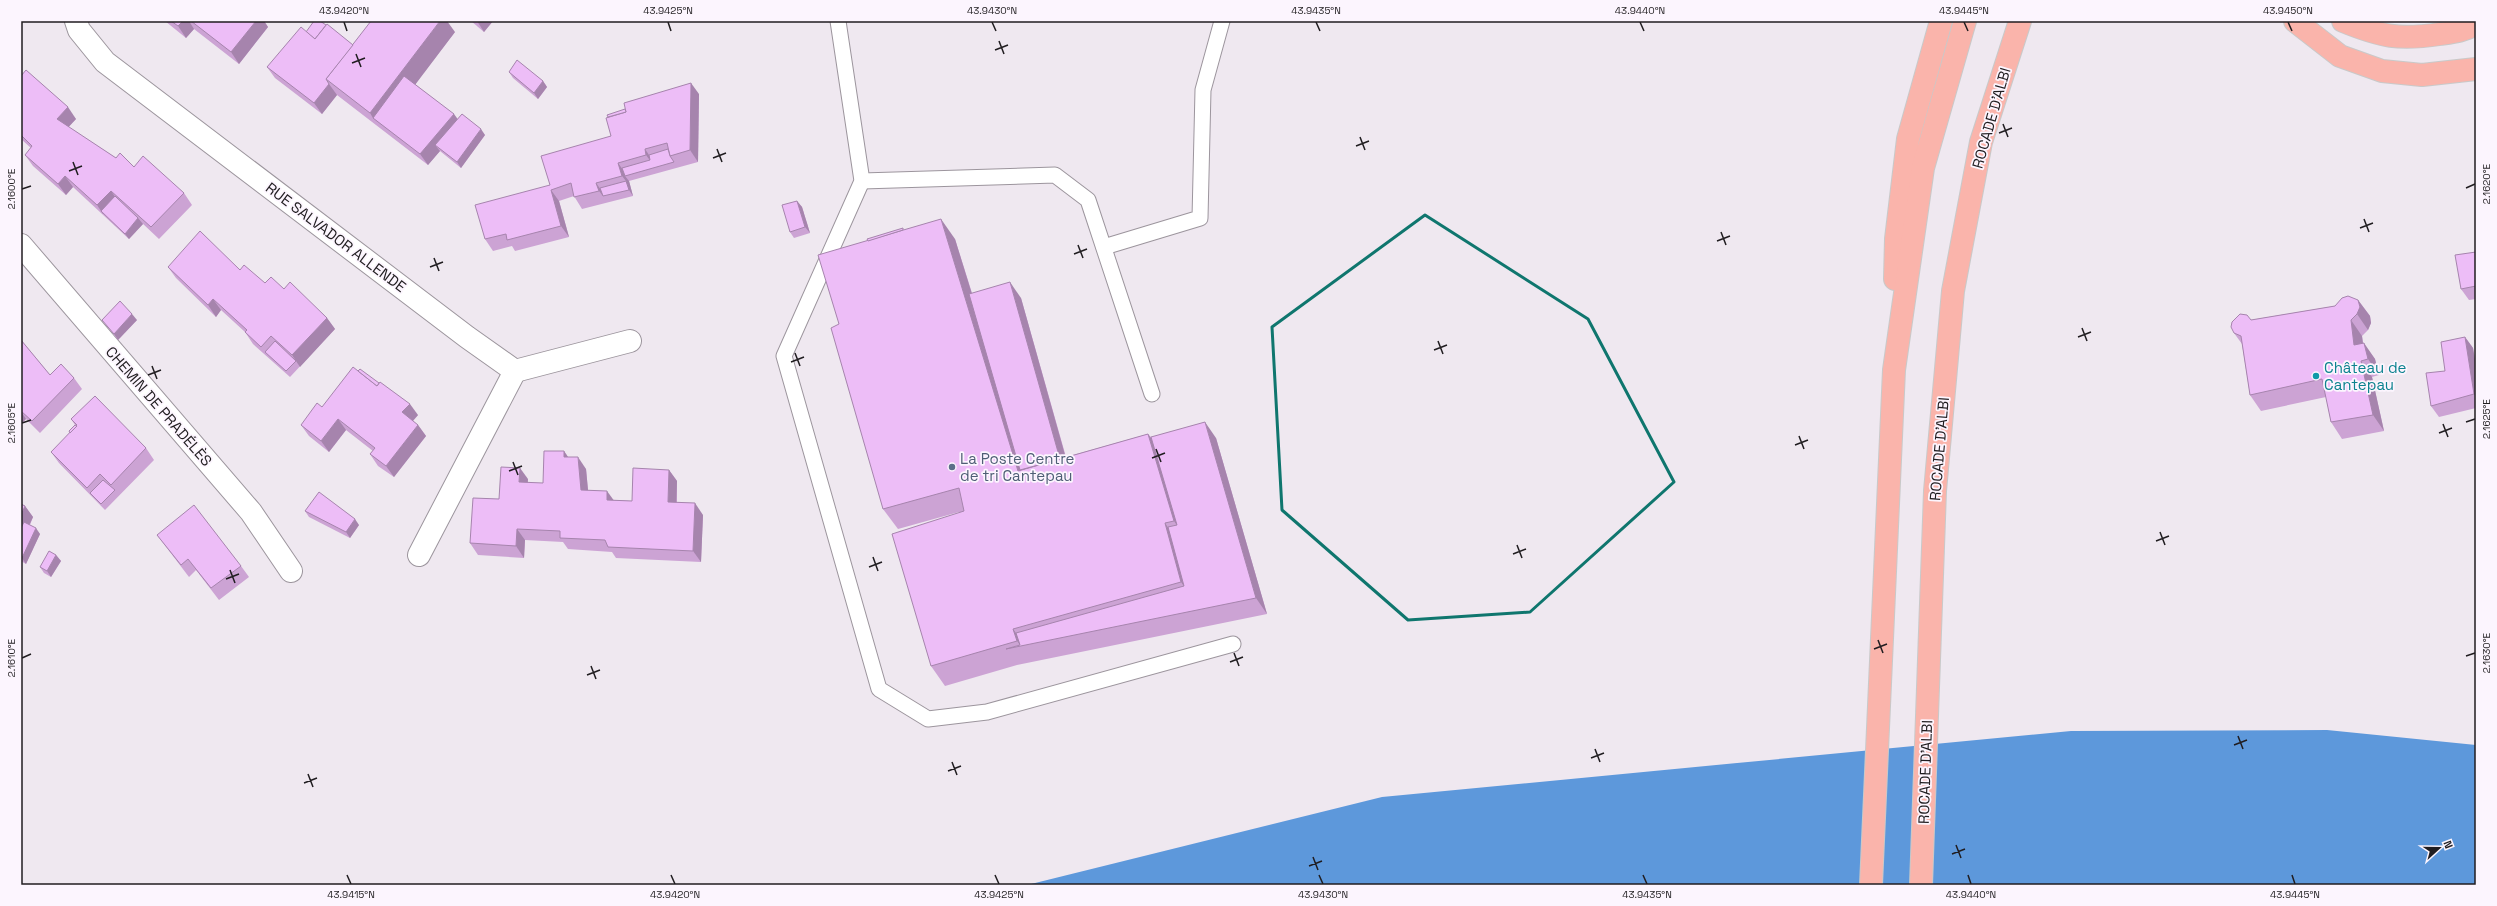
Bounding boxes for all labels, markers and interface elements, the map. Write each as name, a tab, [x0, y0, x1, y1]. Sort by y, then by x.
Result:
text: 43.9420°N	[319, 4, 369, 17]
text: 43.9425°N	[643, 4, 693, 17]
text: 43.9430°N	[967, 4, 1017, 17]
text: 43.9435°N	[1291, 4, 1341, 17]
text: 43.9440°N	[1615, 4, 1665, 17]
text: 43.9445°N	[1939, 4, 1989, 17]
text: 43.9450°N	[2263, 4, 2313, 17]
street label: ROCADE D'ALBI	[1968, 65, 2014, 171]
text: 2.1620°E	[2480, 163, 2493, 204]
text: 2.1600°E	[5, 168, 18, 209]
street label: RUE SALVADOR ALLENDE	[262, 178, 410, 296]
street label: CHEMIN DE PRADÉLÈS	[102, 342, 216, 470]
place label: Château de Cantepau	[2324, 358, 2407, 394]
marker: Château de Cantepau	[2311, 371, 2321, 381]
street label: ROCADE D'ALBI	[1925, 396, 1953, 502]
text: 2.1625°E	[2480, 399, 2493, 439]
text: 2.1605°E	[5, 402, 18, 443]
place label: La Poste Centre de tri Cantepau	[960, 449, 1075, 485]
marker: La Poste Centre de tri Cantepau	[947, 462, 957, 472]
text: 2.1630°E	[2480, 632, 2493, 673]
text: 2.1610°E	[5, 638, 18, 677]
street label: ROCADE D'ALBI	[1914, 720, 1936, 824]
north arrow	[2419, 828, 2459, 868]
text: N	[2440, 838, 2456, 850]
text: 43.9415°N	[327, 888, 375, 901]
text: 43.9420°N	[650, 888, 700, 901]
text: 43.9425°N	[974, 888, 1024, 901]
text: 43.9430°N	[1298, 888, 1348, 901]
text: 43.9435°N	[1622, 888, 1672, 901]
text: 43.9440°N	[1946, 888, 1996, 901]
text: 43.9445°N	[2270, 888, 2320, 901]

